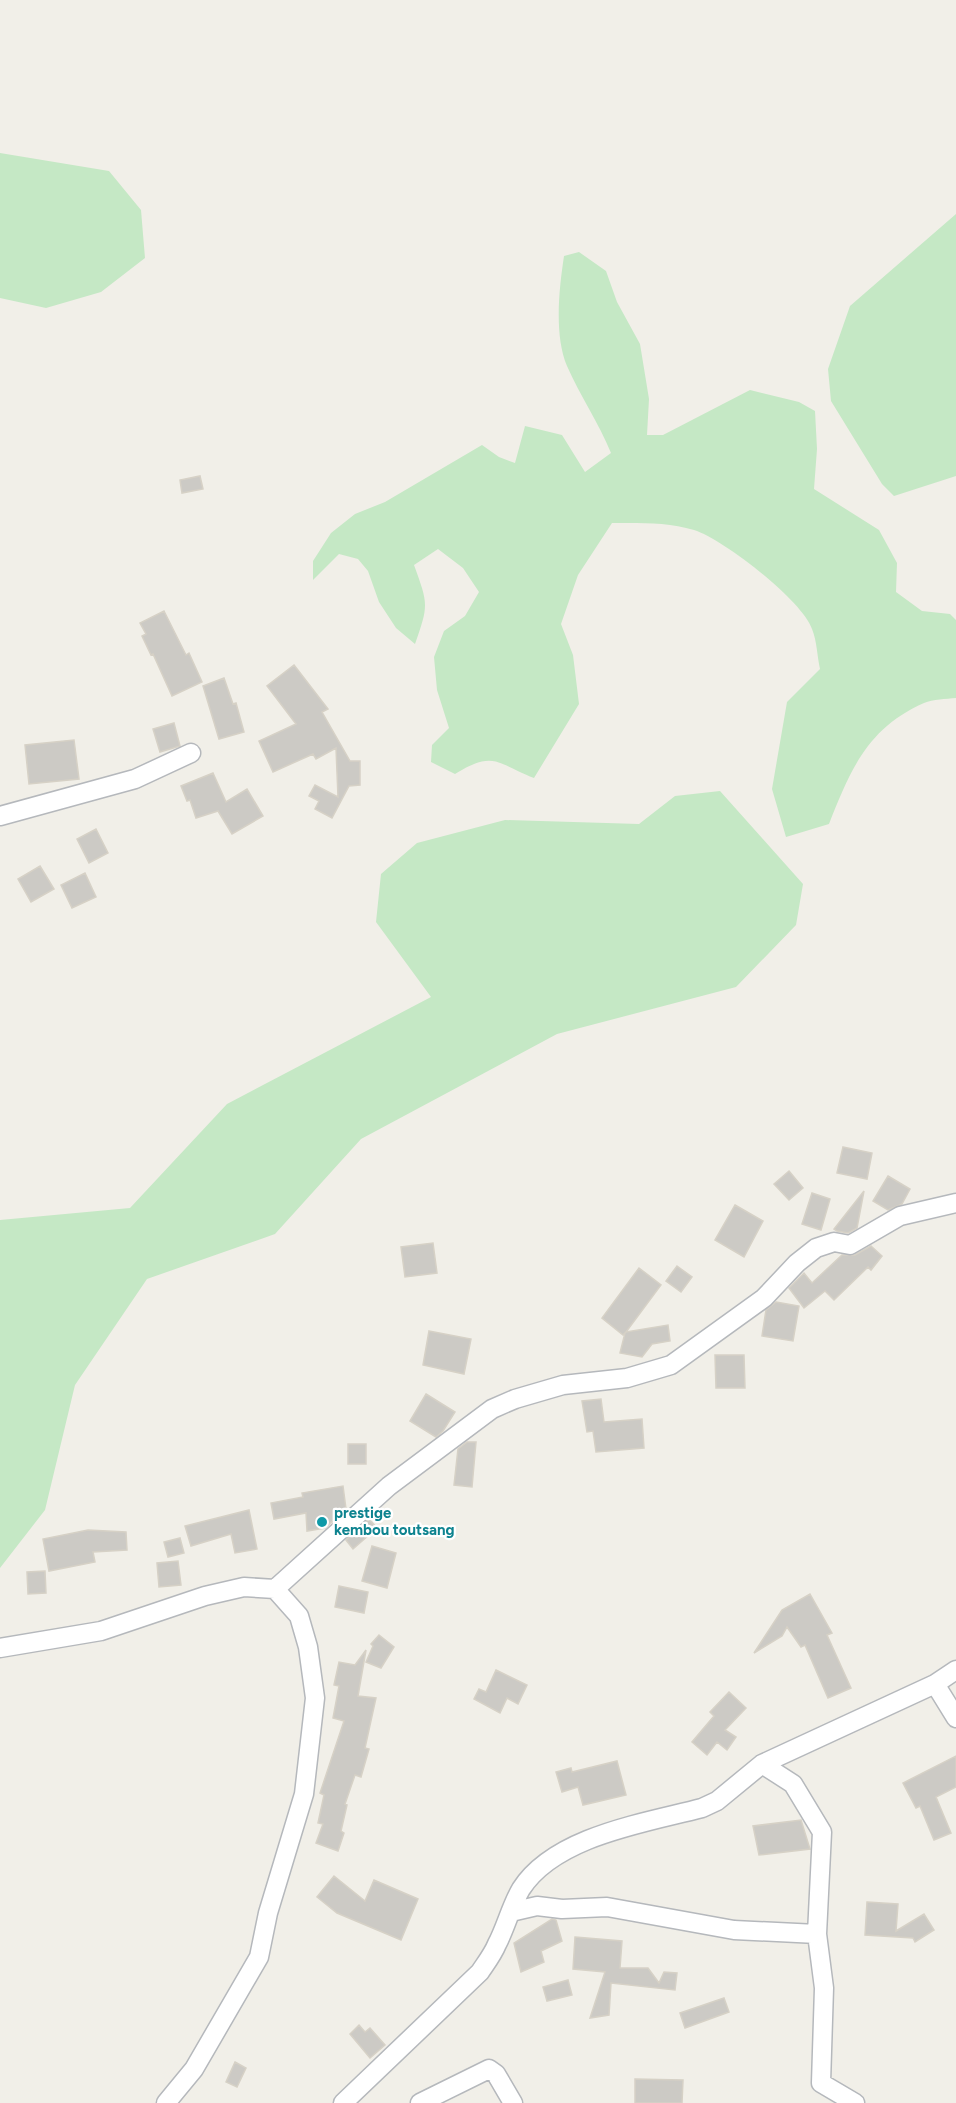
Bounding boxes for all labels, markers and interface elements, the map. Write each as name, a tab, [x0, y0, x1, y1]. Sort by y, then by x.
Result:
place label: prestige kembou toutsang	[334, 1504, 455, 1539]
marker: prestige kembou toutsang	[315, 1515, 329, 1529]

